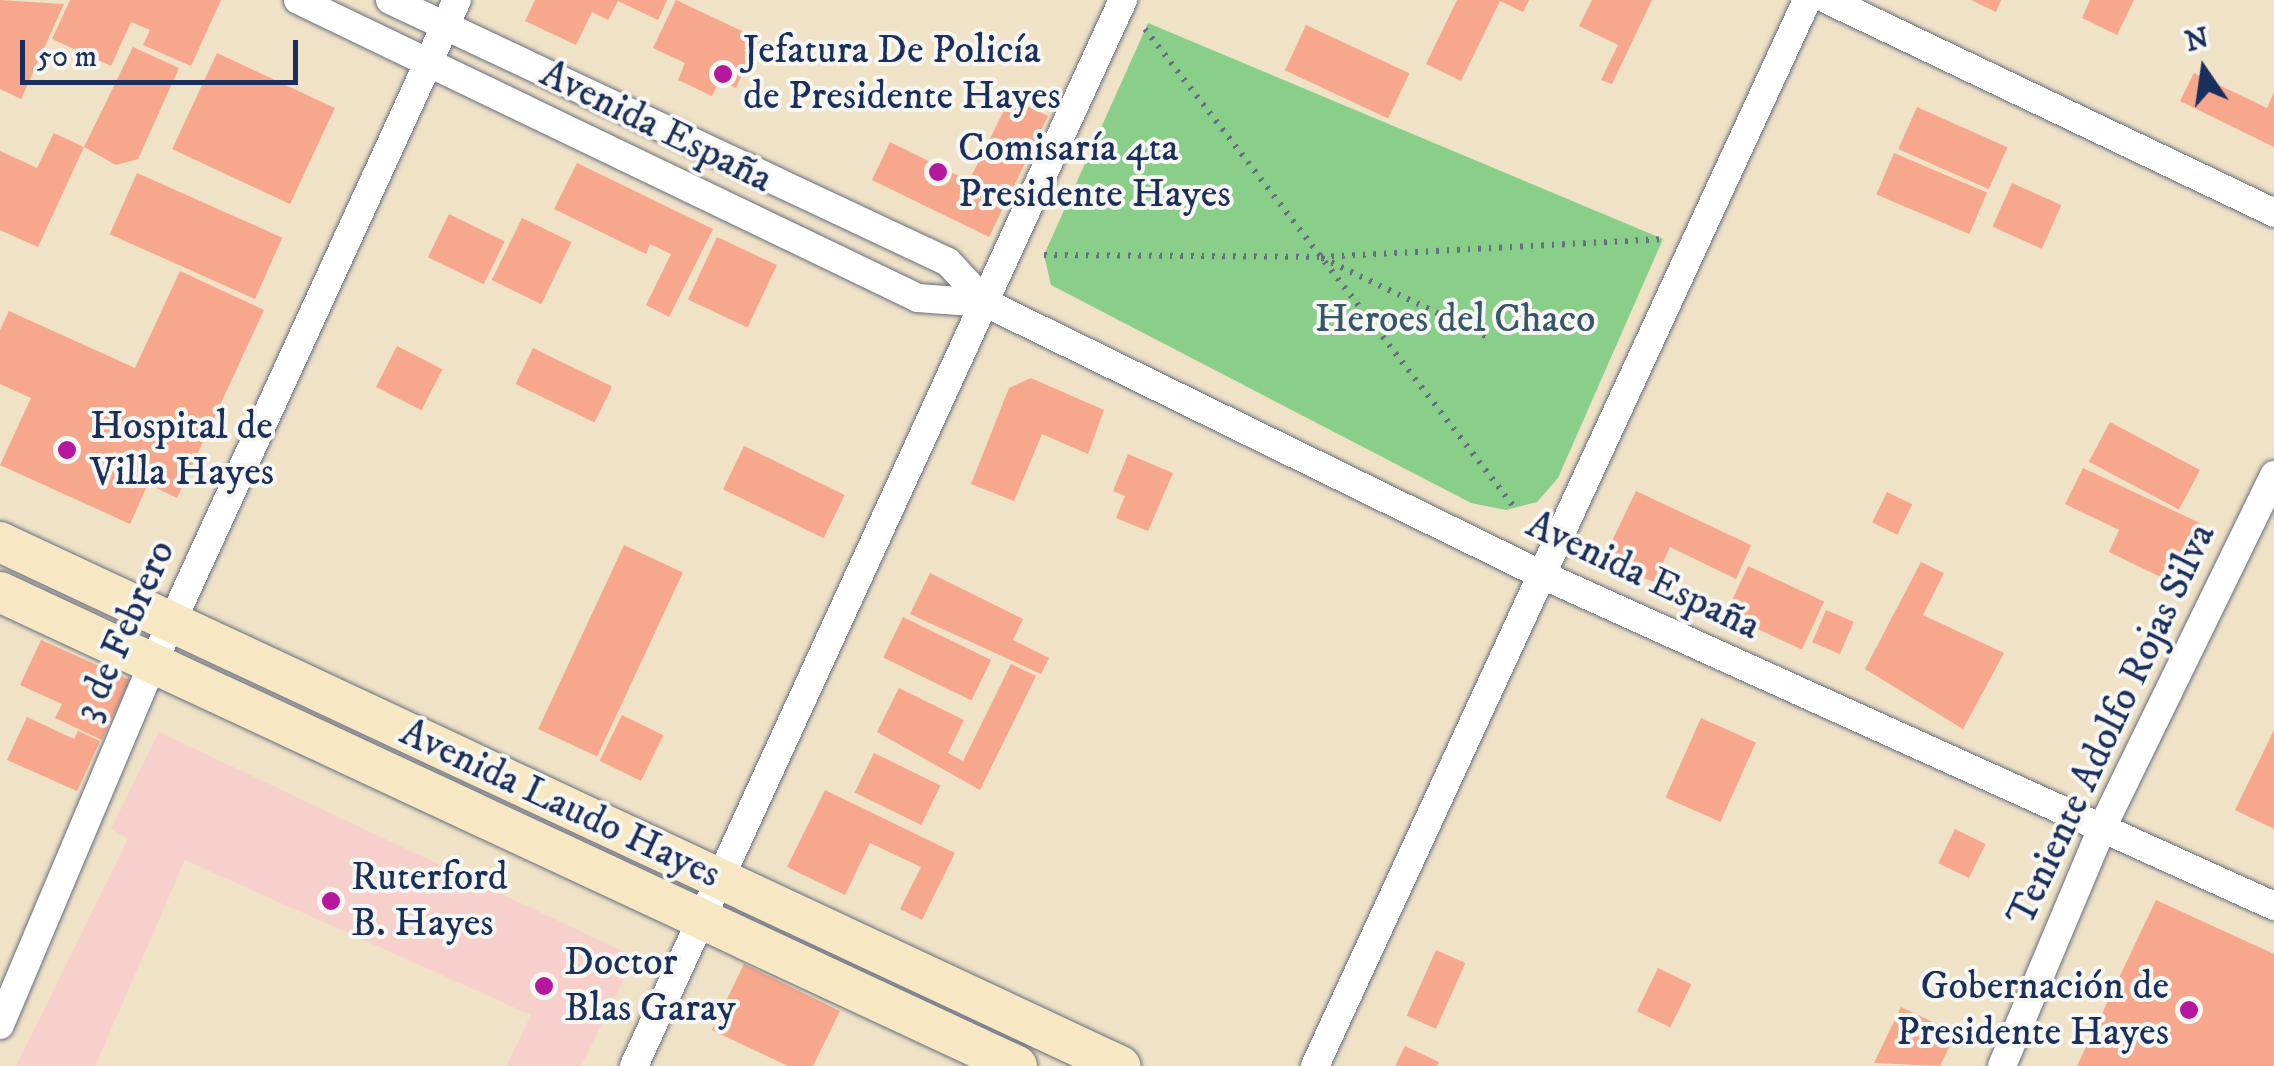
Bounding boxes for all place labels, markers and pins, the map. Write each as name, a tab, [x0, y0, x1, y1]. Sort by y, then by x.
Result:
place label: Jefatura De Policía de Presidente Hayes	[743, 27, 1061, 121]
marker: Jefatura De Policía de Presidente Hayes	[712, 63, 734, 85]
place label: Comisaría 4ta Presidente Hayes	[958, 125, 1231, 219]
marker: Comisaría 4ta Presidente Hayes	[927, 161, 949, 183]
place label: Hospital de Villa Hayes	[90, 403, 274, 497]
marker: Hospital de Villa Hayes	[54, 437, 80, 463]
place label: Ruterford B. Hayes	[351, 854, 508, 948]
marker: Ruterford B. Hayes	[320, 890, 342, 912]
place label: Doctor Blas Garay	[564, 939, 736, 1033]
place label: Gobernación de Presidente Hayes	[1896, 963, 2169, 1057]
marker: Doctor Blas Garay	[533, 975, 555, 997]
marker: Gobernación de Presidente Hayes	[2178, 999, 2200, 1021]

